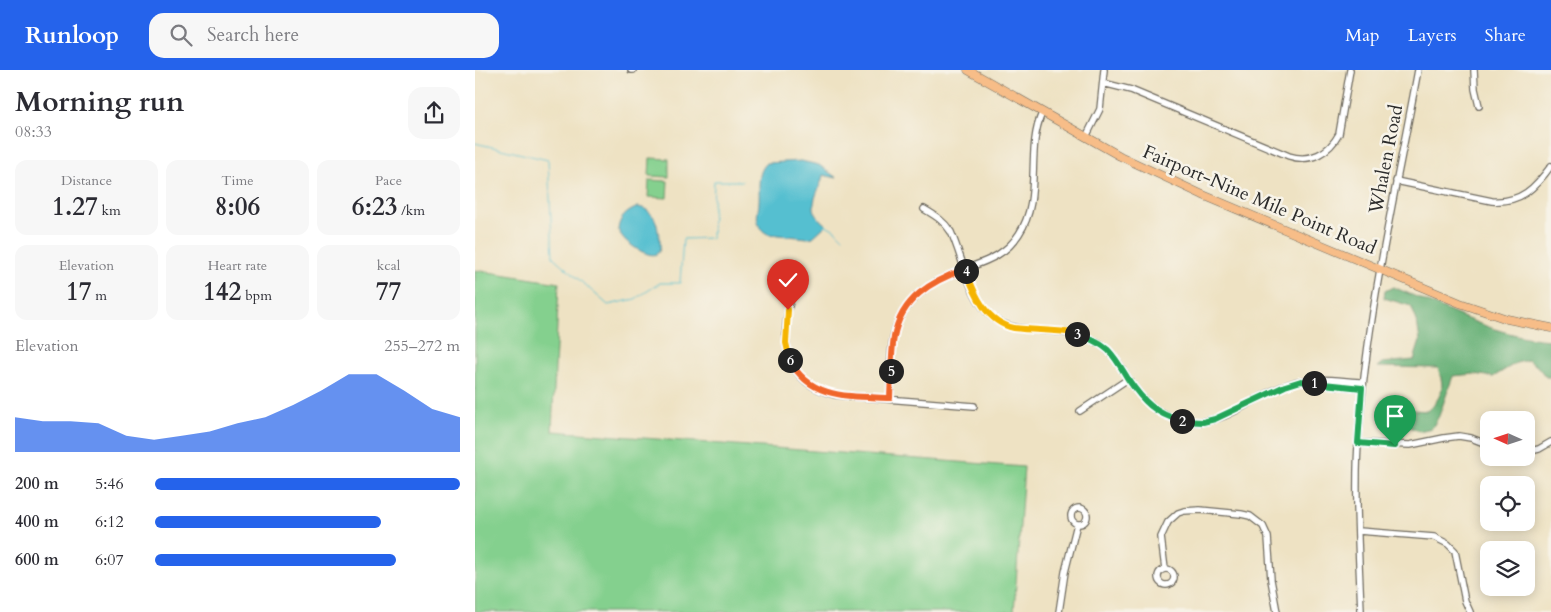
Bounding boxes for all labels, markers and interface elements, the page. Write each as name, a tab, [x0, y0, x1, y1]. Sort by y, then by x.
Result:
search box	[149, 13, 499, 58]
text: Runloop	[25, 19, 119, 52]
icon: search	[167, 21, 195, 49]
text: Search here	[207, 22, 299, 48]
text: Map	[1345, 23, 1380, 48]
text: Layers	[1408, 23, 1457, 48]
text: Share	[1485, 23, 1526, 48]
text: Morning run	[15, 83, 184, 121]
button: share	[408, 87, 460, 139]
street label: Whalen Road	[1362, 102, 1409, 217]
text: 08:33	[15, 121, 52, 143]
street label: Fairport-Nine Mile Point Road	[1139, 139, 1380, 261]
text: Distance	[61, 171, 112, 190]
text: Time	[221, 171, 254, 190]
text: Pace	[375, 171, 402, 190]
text: 1.27	[52, 190, 98, 224]
text: 8:06	[215, 190, 260, 224]
text: 6:23	[352, 190, 398, 224]
text: km	[98, 201, 121, 220]
text: /km	[398, 201, 425, 220]
text: Elevation	[59, 256, 114, 275]
text: Heart rate	[208, 256, 267, 275]
text: kcal	[377, 256, 400, 275]
pin: 4	[953, 258, 979, 284]
pin	[767, 259, 809, 310]
text: 4	[963, 262, 970, 281]
icon: check	[774, 266, 802, 294]
text: 17	[66, 275, 92, 309]
text: 142	[203, 275, 241, 309]
text: 77	[376, 275, 401, 309]
text: m	[92, 286, 107, 305]
text: bpm	[241, 286, 272, 305]
pin: 3	[1065, 322, 1089, 346]
text: 3	[1074, 325, 1081, 344]
text: Elevation	[15, 335, 79, 357]
text: 255–272 m	[384, 335, 460, 357]
pin: 6	[777, 348, 803, 372]
text: 6	[787, 351, 794, 370]
pin: 5	[879, 358, 903, 384]
text: 5	[888, 362, 895, 381]
pin: 1	[1301, 370, 1327, 396]
text: 1	[1311, 374, 1318, 393]
pin	[1374, 395, 1416, 446]
icon: arrive	[1381, 402, 1409, 430]
pin: 2	[1169, 408, 1195, 434]
north arrow	[1480, 411, 1535, 466]
map controls	[1480, 411, 1535, 596]
text: 2	[1179, 412, 1186, 431]
text: 200 m	[15, 473, 59, 495]
text: 5:46	[95, 473, 124, 495]
button: locate	[1480, 476, 1535, 531]
text: 400 m	[15, 511, 59, 533]
text: 6:12	[95, 511, 124, 533]
button: layers	[1480, 541, 1535, 596]
text: 600 m	[15, 549, 59, 571]
text: 6:07	[95, 549, 124, 571]

